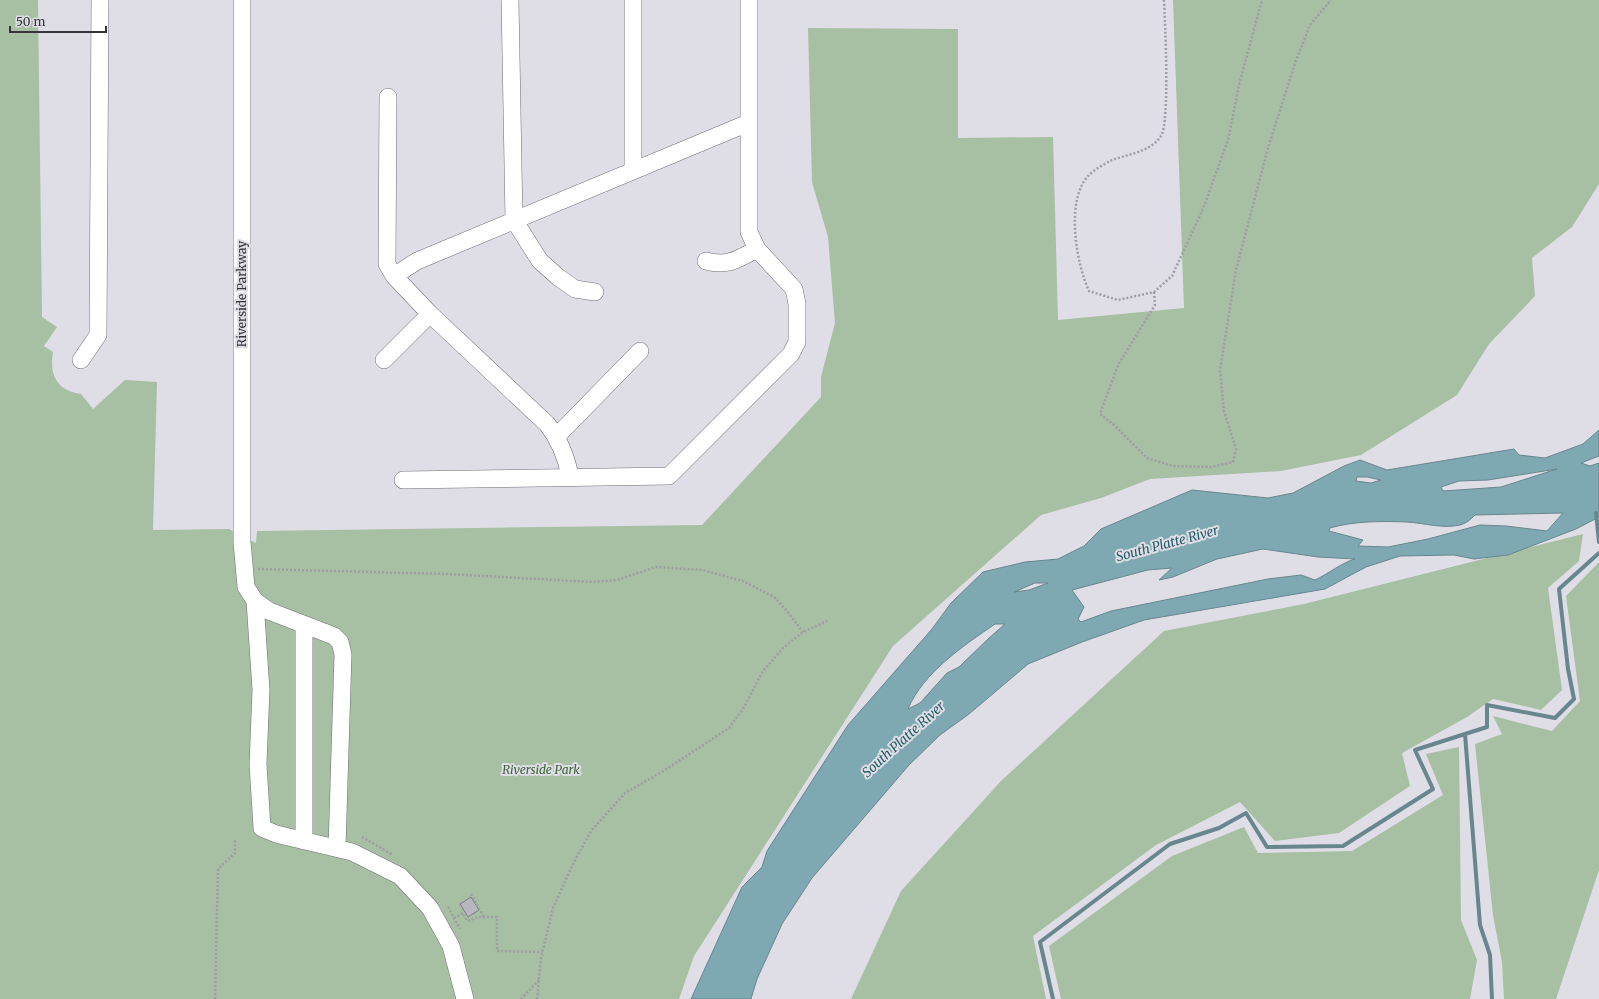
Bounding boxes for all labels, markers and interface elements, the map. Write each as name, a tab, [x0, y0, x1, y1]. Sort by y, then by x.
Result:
scale bar	[10, 8, 106, 34]
text: 50 m	[16, 14, 45, 29]
street label: Riverside Parkway	[234, 241, 249, 347]
water label: South Platte River	[1114, 521, 1221, 565]
water label: South Platte River	[859, 697, 949, 781]
park label: Riverside Park	[502, 762, 580, 777]

